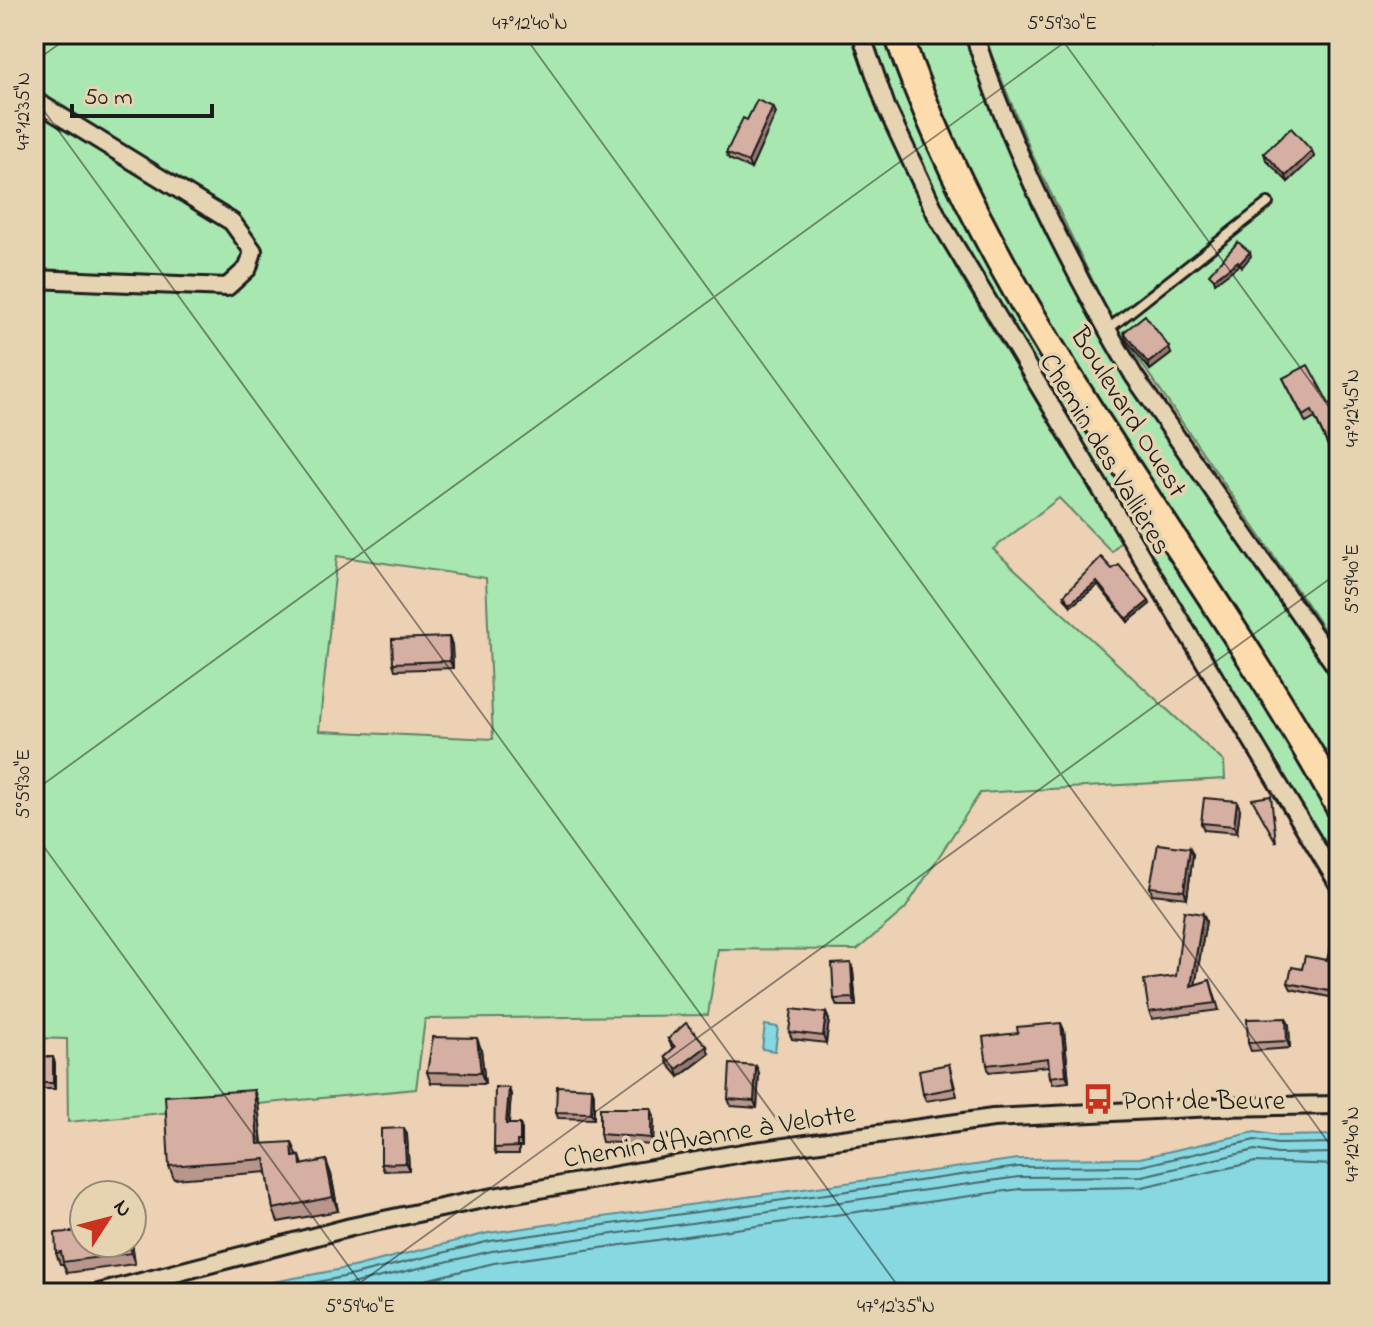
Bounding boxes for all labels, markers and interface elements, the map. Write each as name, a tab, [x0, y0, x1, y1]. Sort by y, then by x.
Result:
text: 47°12'40"N	[492, 10, 568, 39]
text: 5°59'30"E	[1027, 10, 1097, 39]
scale bar	[72, 68, 212, 118]
text: 47°12'35"N	[10, 72, 39, 150]
text: 50 m	[84, 81, 133, 116]
street label: Boulevard Ouest	[1058, 319, 1196, 506]
street label: Chemin des Vallières	[1027, 346, 1181, 564]
text: 47°12'45"N	[1339, 369, 1368, 447]
text: 5°59'40"E	[1339, 544, 1368, 614]
text: 5°59'30"E	[10, 749, 39, 819]
bus stop icon: Pont de Beure	[1081, 1082, 1115, 1116]
place label: Pont de Beure	[1122, 1082, 1286, 1123]
street label: Chemin d'Avanne à Velotte	[561, 1094, 859, 1181]
text: 47°12'40"N	[1339, 1106, 1368, 1182]
north arrow	[68, 1179, 148, 1259]
text: N	[104, 1194, 139, 1224]
text: 5°59'40"E	[325, 1293, 395, 1322]
text: 47°12'35"N	[857, 1293, 935, 1322]

